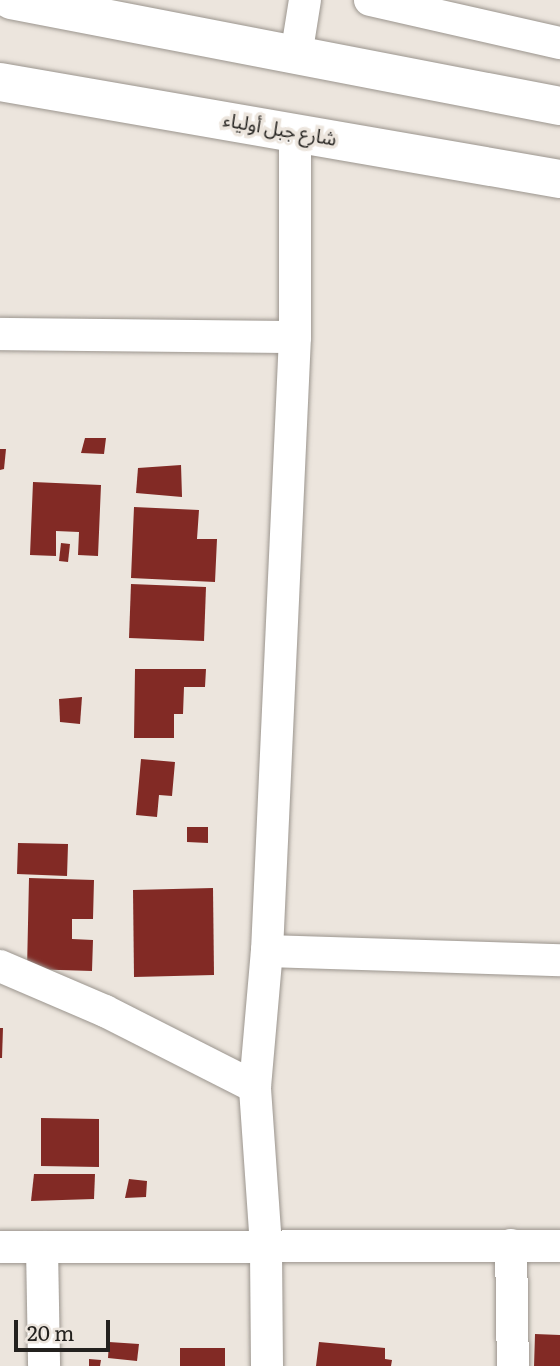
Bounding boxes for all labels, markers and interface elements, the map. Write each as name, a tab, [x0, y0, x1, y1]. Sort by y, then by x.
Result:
street label: شارع جبل أولياء	[222, 108, 338, 150]
scale bar	[18, 1306, 114, 1350]
text: 20 m	[27, 1316, 74, 1347]

